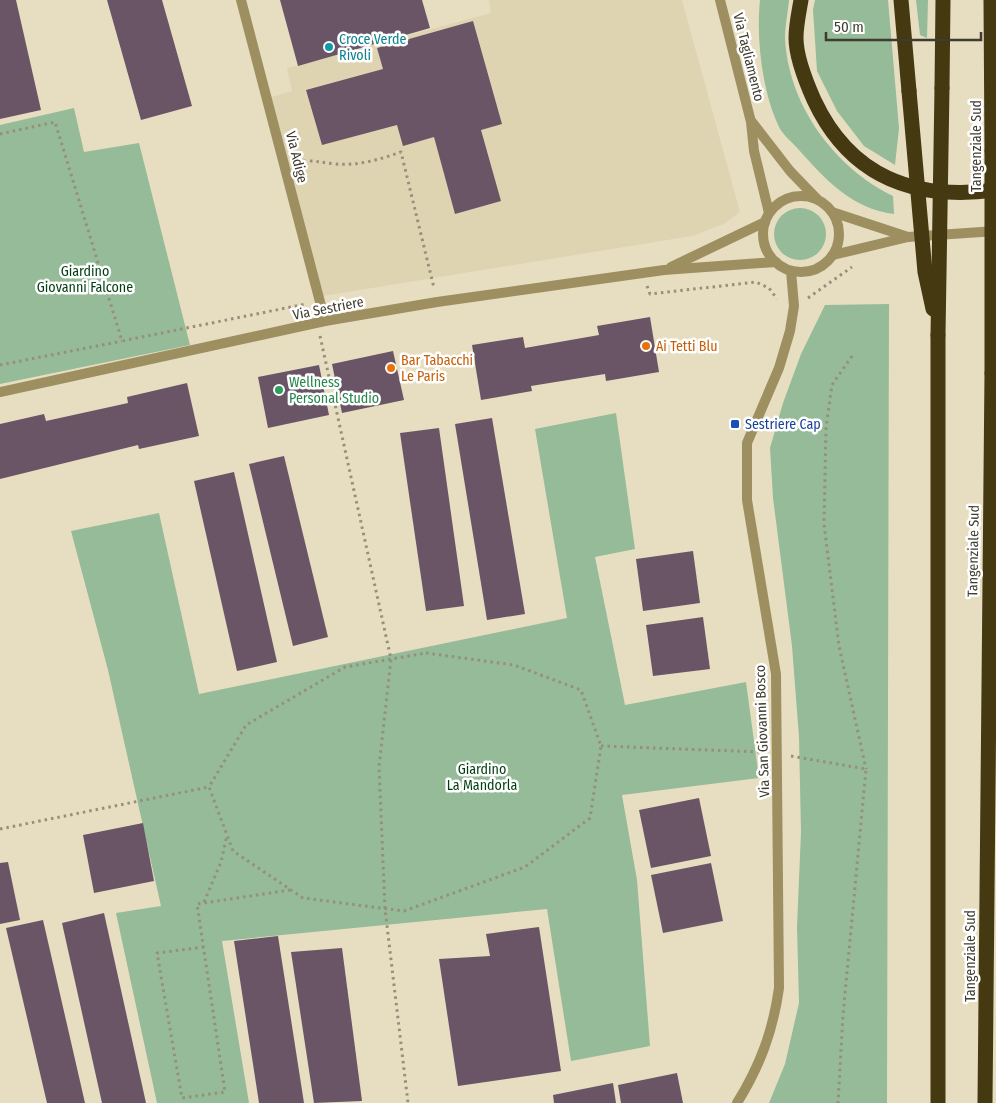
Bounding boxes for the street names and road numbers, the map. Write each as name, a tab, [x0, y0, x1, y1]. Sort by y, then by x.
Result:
street label: Via Tagliamento	[729, 11, 768, 103]
street label: Tangenziale Sud	[968, 100, 985, 192]
street label: Via Adige	[282, 130, 311, 185]
street label: Via Sestriere	[291, 293, 365, 324]
street label: Tangenziale Sud	[964, 505, 983, 597]
street label: Via San Giovanni Bosco	[752, 664, 773, 798]
street label: Tangenziale Sud	[962, 910, 979, 1002]

